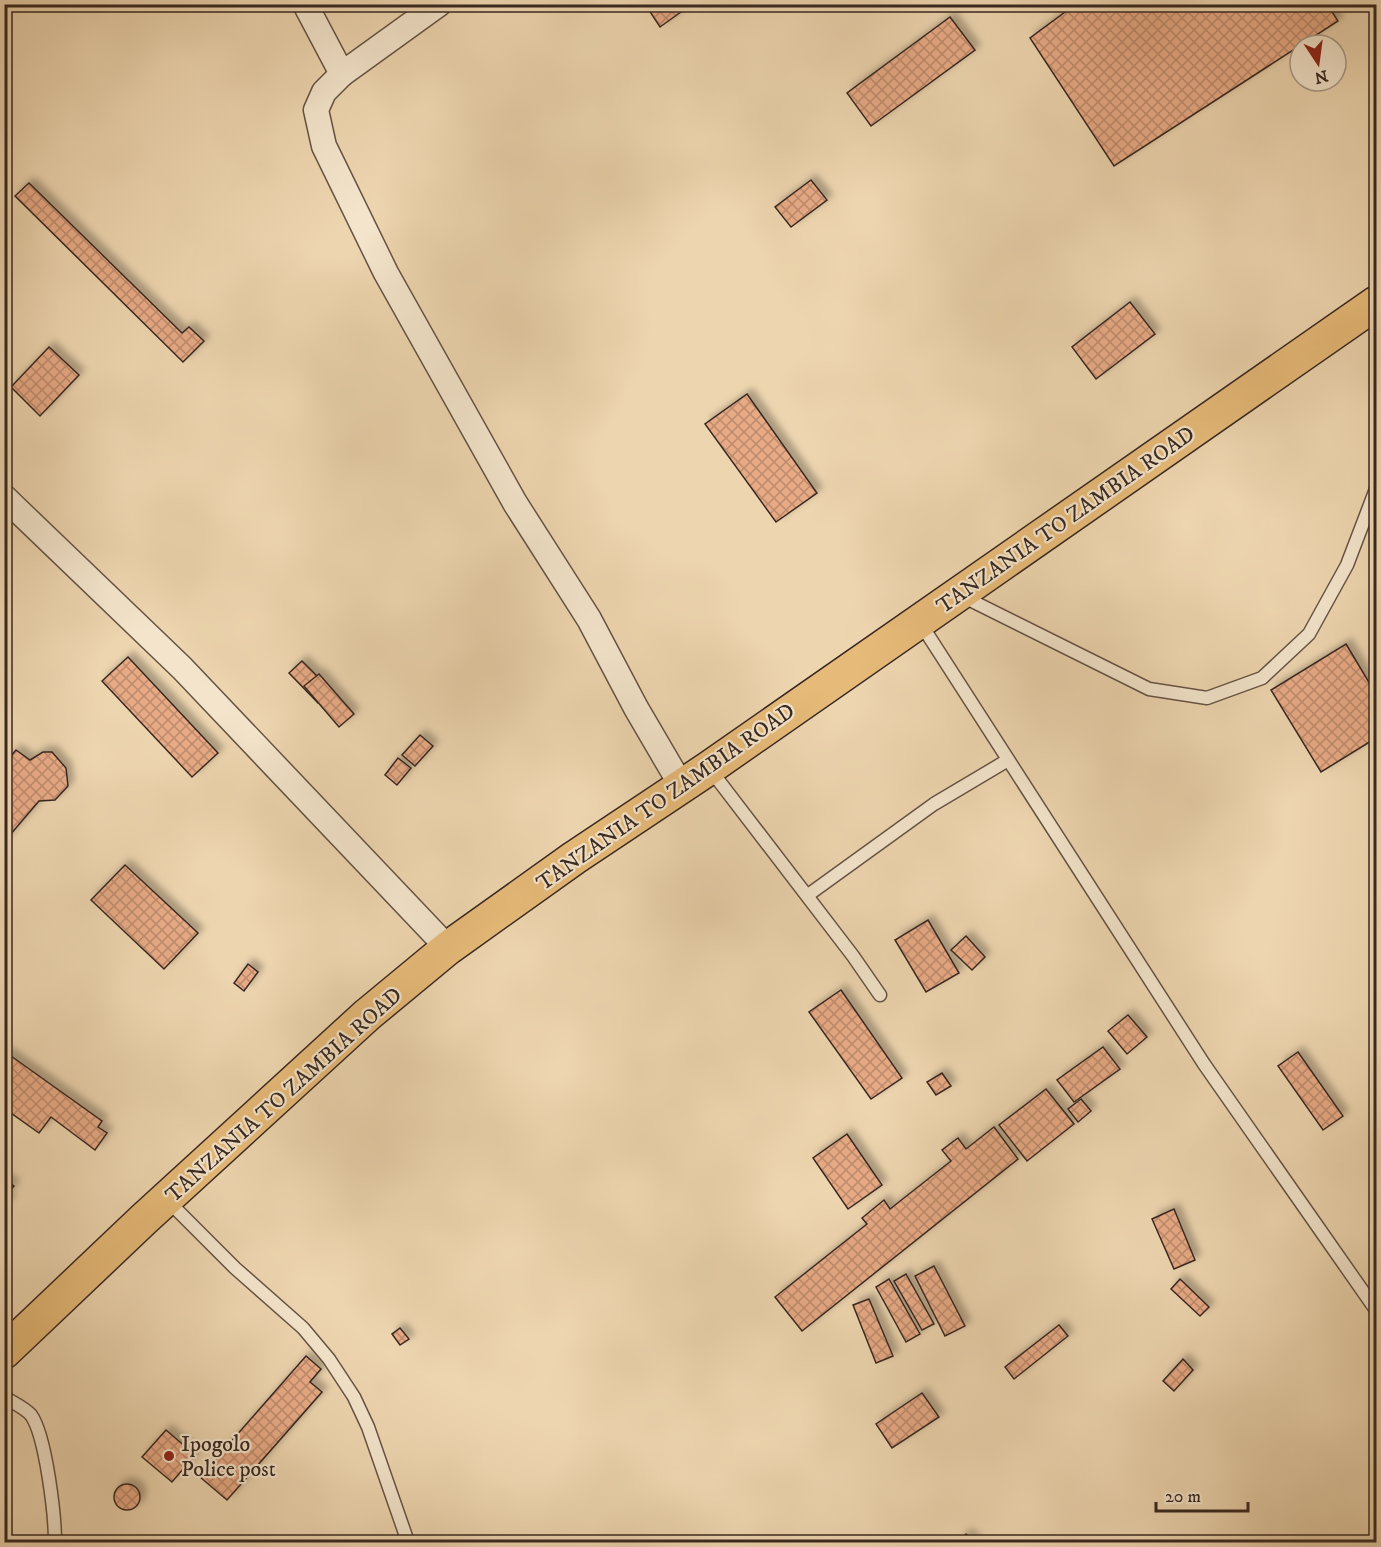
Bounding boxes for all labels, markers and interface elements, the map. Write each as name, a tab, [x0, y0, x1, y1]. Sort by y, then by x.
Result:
north arrow	[1288, 33, 1348, 93]
text: N	[1312, 65, 1330, 88]
street label: TANZANIA TO ZAMBIA ROAD	[931, 420, 1200, 620]
street label: TANZANIA TO ZAMBIA ROAD	[531, 697, 800, 897]
street label: TANZANIA TO ZAMBIA ROAD	[160, 982, 408, 1209]
place label: Ipogolo Police post	[181, 1431, 276, 1483]
marker: Ipogolo Police post	[162, 1449, 176, 1463]
scale bar	[1156, 1475, 1248, 1513]
text: 20 m	[1165, 1486, 1201, 1508]

